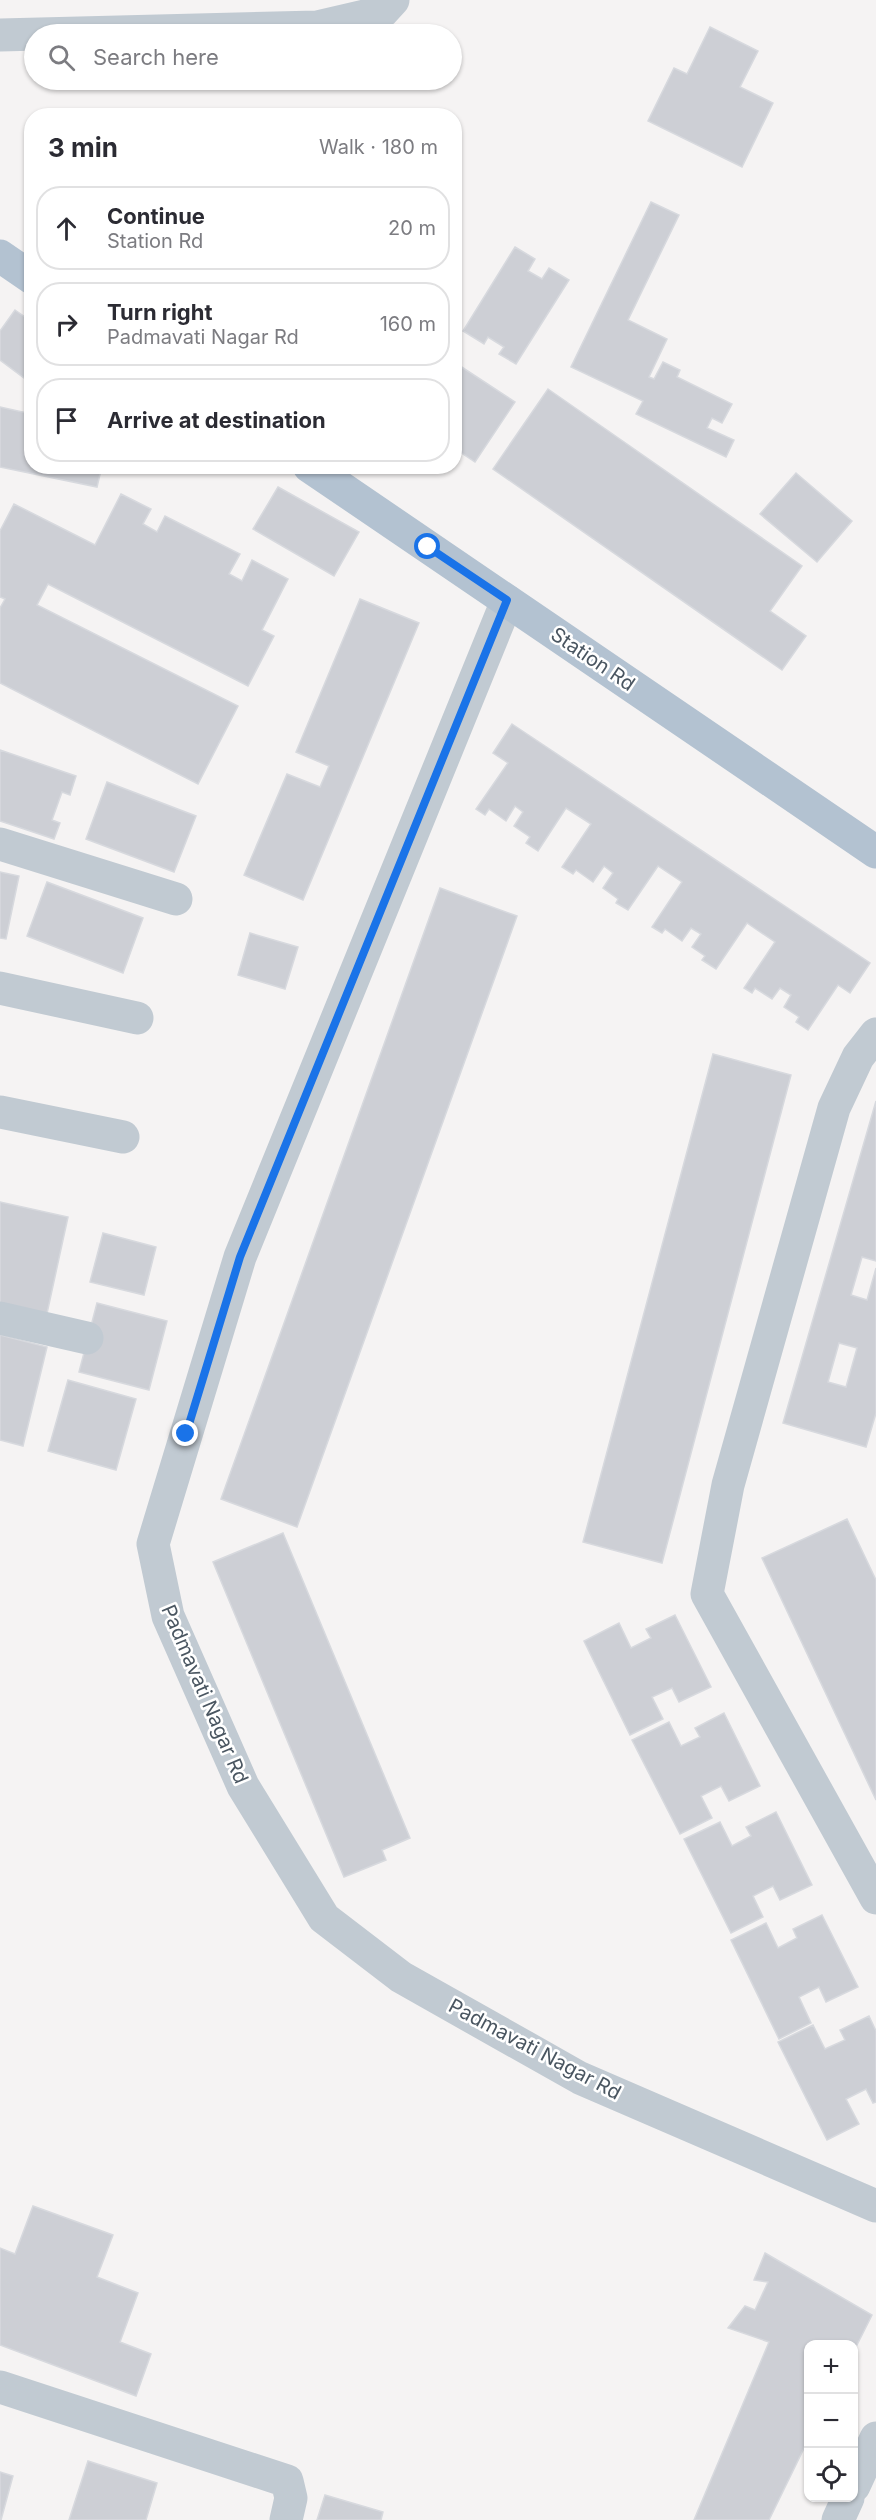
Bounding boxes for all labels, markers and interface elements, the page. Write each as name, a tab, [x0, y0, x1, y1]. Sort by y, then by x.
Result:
search box	[24, 24, 462, 90]
icon: search	[45, 41, 78, 74]
text: Search here	[93, 44, 219, 70]
text: 3 min	[48, 132, 118, 163]
text: Walk · 180 m	[319, 135, 438, 159]
text: Continue	[107, 203, 205, 229]
icon: ahead	[50, 212, 83, 245]
text: 20 m	[388, 216, 436, 240]
text: Station Rd	[107, 229, 203, 253]
text: Turn right	[107, 299, 213, 325]
icon: right	[50, 308, 83, 341]
text: 160 m	[380, 312, 436, 336]
text: Padmavati Nagar Rd	[107, 325, 299, 349]
icon: arrive	[50, 404, 83, 437]
text: Arrive at destination	[107, 407, 326, 433]
route start	[414, 533, 440, 559]
street label: Station Rd	[546, 622, 640, 696]
route end	[172, 1420, 198, 1446]
street label: Padmavati Nagar Rd	[156, 1601, 254, 1787]
street label: Padmavati Nagar Rd	[445, 1993, 625, 2105]
map controls	[804, 2340, 858, 2502]
button: +	[804, 2340, 858, 2394]
button: −	[804, 2394, 858, 2448]
button: locate	[804, 2448, 858, 2502]

